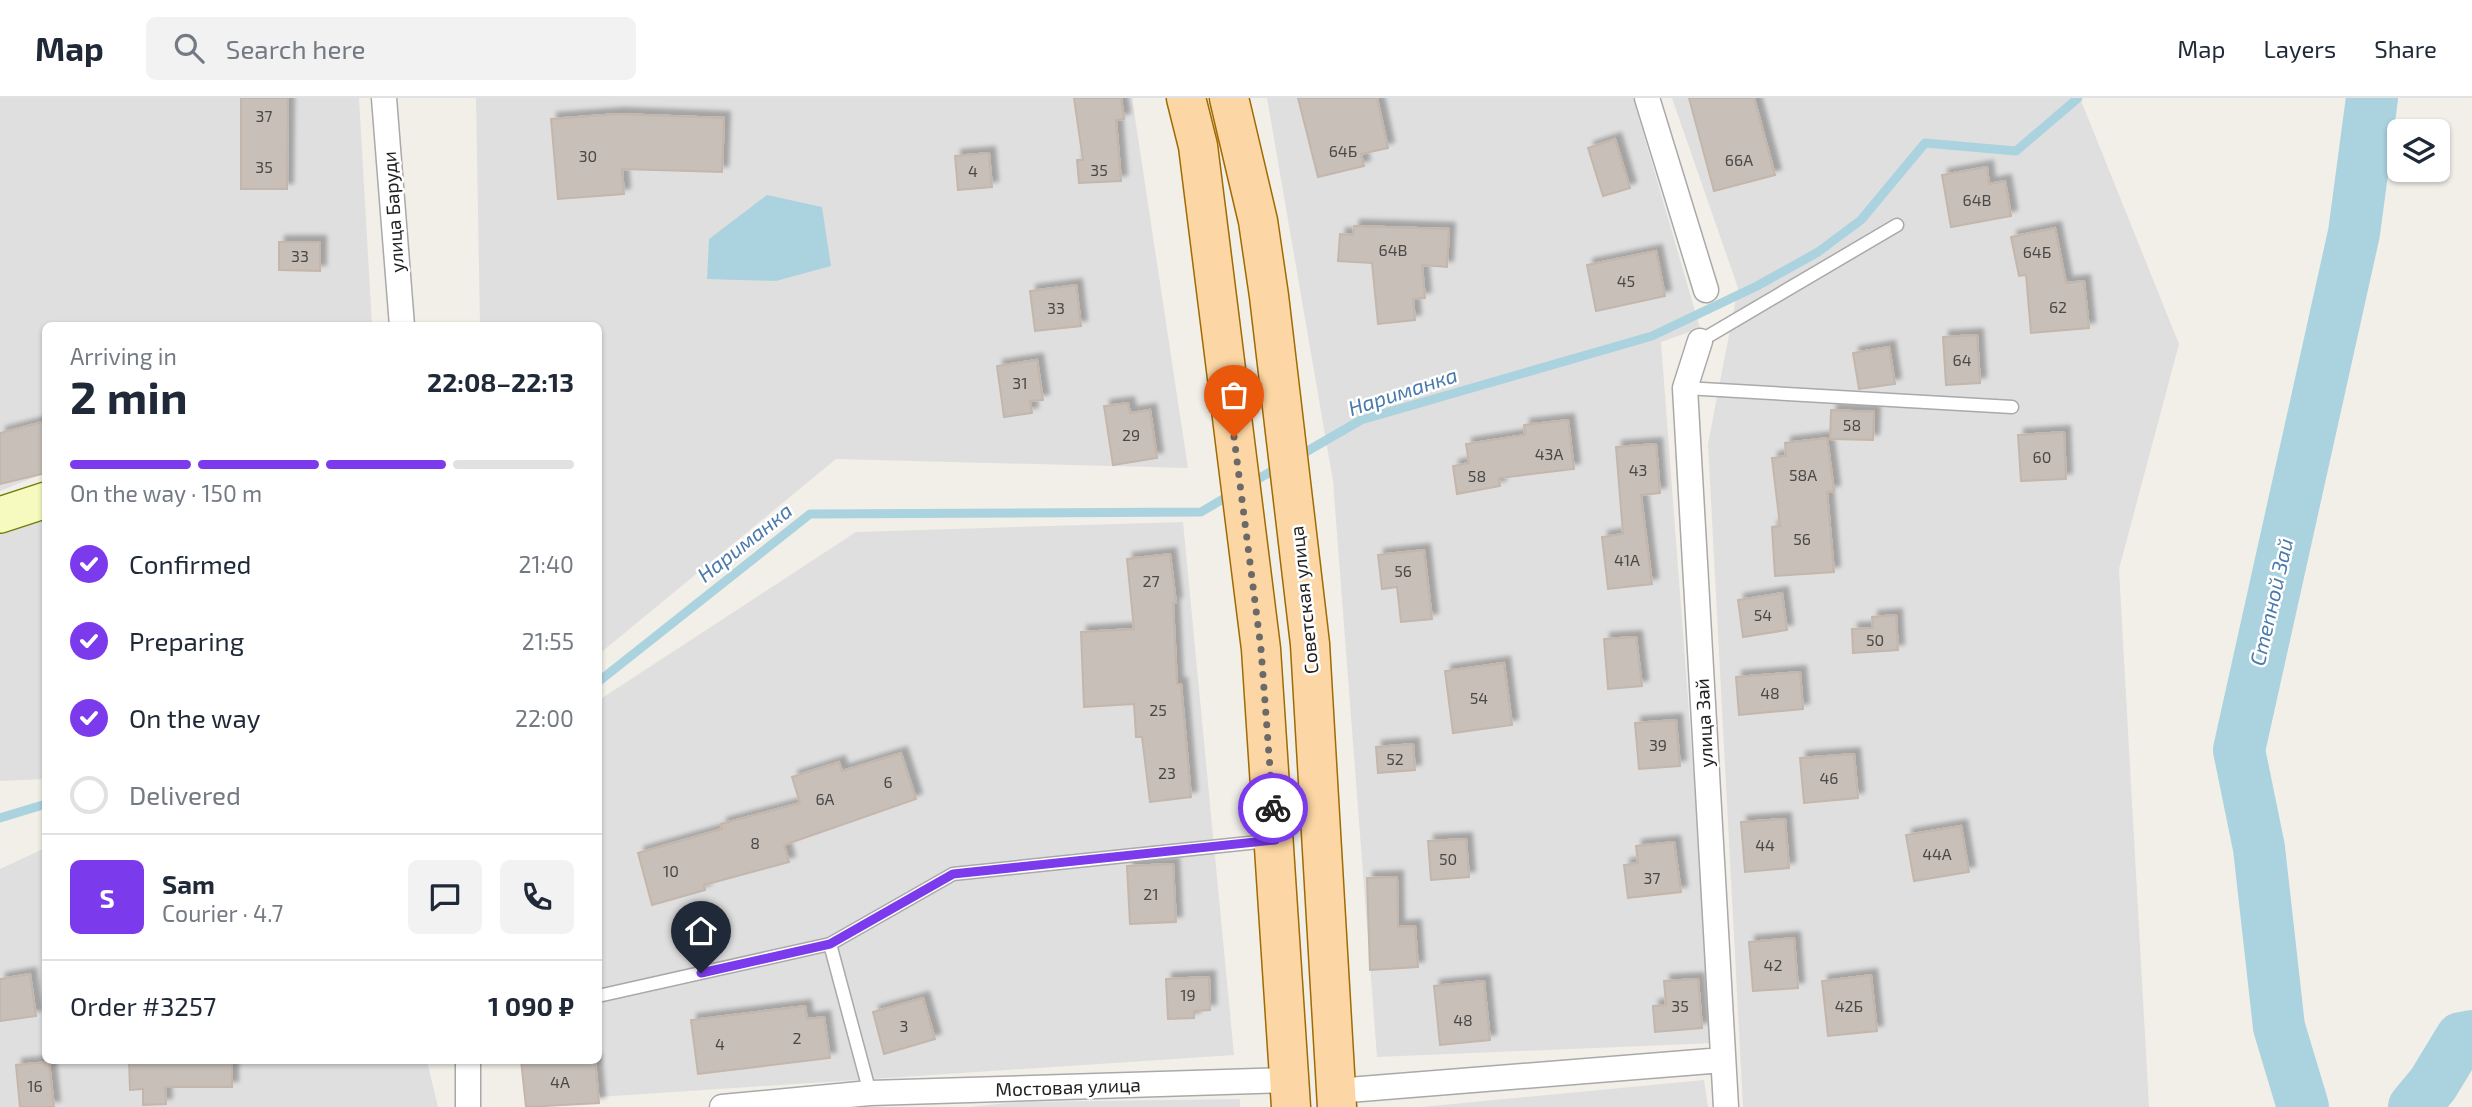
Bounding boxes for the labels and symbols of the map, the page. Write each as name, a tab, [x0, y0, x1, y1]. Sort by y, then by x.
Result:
house number: 37	[255, 106, 273, 125]
house number: 64Б	[1329, 141, 1357, 160]
house number: 30	[579, 146, 597, 165]
street label: улица Баруди	[377, 150, 409, 274]
house number: 66А	[1725, 150, 1753, 169]
house number: 35	[255, 157, 273, 176]
house number: 35	[1090, 160, 1108, 179]
house number: 4	[968, 161, 978, 180]
house number: 64В	[1963, 190, 1991, 209]
house number: 64В	[1379, 240, 1407, 259]
house number: 64Б	[2023, 242, 2051, 261]
house number: 33	[291, 246, 309, 265]
house number: 45	[1617, 271, 1635, 290]
house number: 62	[2049, 297, 2067, 316]
house number: 33	[1047, 298, 1065, 317]
house number: 64	[1953, 350, 1972, 369]
water label: Нариманка	[1345, 361, 1460, 420]
pin	[1204, 365, 1264, 437]
house number: 31	[1012, 373, 1028, 392]
house number: 58	[1843, 415, 1861, 434]
house number: 29	[1122, 425, 1140, 444]
house number: 43А	[1535, 444, 1563, 463]
house number: 60	[2033, 447, 2051, 466]
house number: 43	[1629, 460, 1647, 479]
house number: 58А	[1789, 465, 1817, 484]
house number: 58	[1468, 466, 1486, 485]
water label: Нариманка	[692, 497, 796, 587]
street label: Советская улица	[1284, 525, 1324, 675]
house number: 56	[1793, 529, 1811, 548]
water label: Степной Зай	[2244, 536, 2297, 668]
house number: 41А	[1614, 550, 1640, 569]
house number: 56	[1394, 561, 1412, 580]
house number: 27	[1142, 571, 1160, 590]
house number: 54	[1754, 605, 1772, 624]
house number: 50	[1866, 630, 1884, 649]
street label: улица Зай	[1690, 678, 1718, 768]
house number: 48	[1760, 683, 1780, 702]
house number: 54	[1470, 688, 1488, 707]
house number: 25	[1149, 700, 1167, 719]
house number: 39	[1649, 735, 1667, 754]
house number: 52	[1386, 749, 1404, 768]
house number: 23	[1158, 763, 1176, 782]
house number: 46	[1820, 768, 1839, 787]
house number: 6	[883, 772, 893, 791]
courier	[1238, 773, 1308, 843]
house number: 6А	[815, 789, 835, 808]
house number: 8	[750, 833, 760, 852]
house number: 44	[1755, 835, 1775, 854]
house number: 44А	[1922, 844, 1952, 863]
house number: 50	[1439, 849, 1457, 868]
house number: 10	[663, 861, 679, 880]
house number: 37	[1643, 868, 1661, 887]
house number: 21	[1143, 884, 1159, 903]
pin	[671, 901, 731, 973]
house number: 42	[1764, 955, 1782, 974]
house number: 19	[1180, 985, 1196, 1004]
house number: 35	[1671, 996, 1689, 1015]
house number: 42Б	[1835, 996, 1863, 1015]
house number: 48	[1453, 1010, 1473, 1029]
house number: 3	[900, 1016, 908, 1035]
house number: 2	[793, 1028, 802, 1047]
house number: 4	[715, 1034, 725, 1053]
house number: 4А	[550, 1072, 570, 1091]
street label: Мостовая улица	[995, 1072, 1141, 1102]
house number: 16	[27, 1076, 43, 1095]

